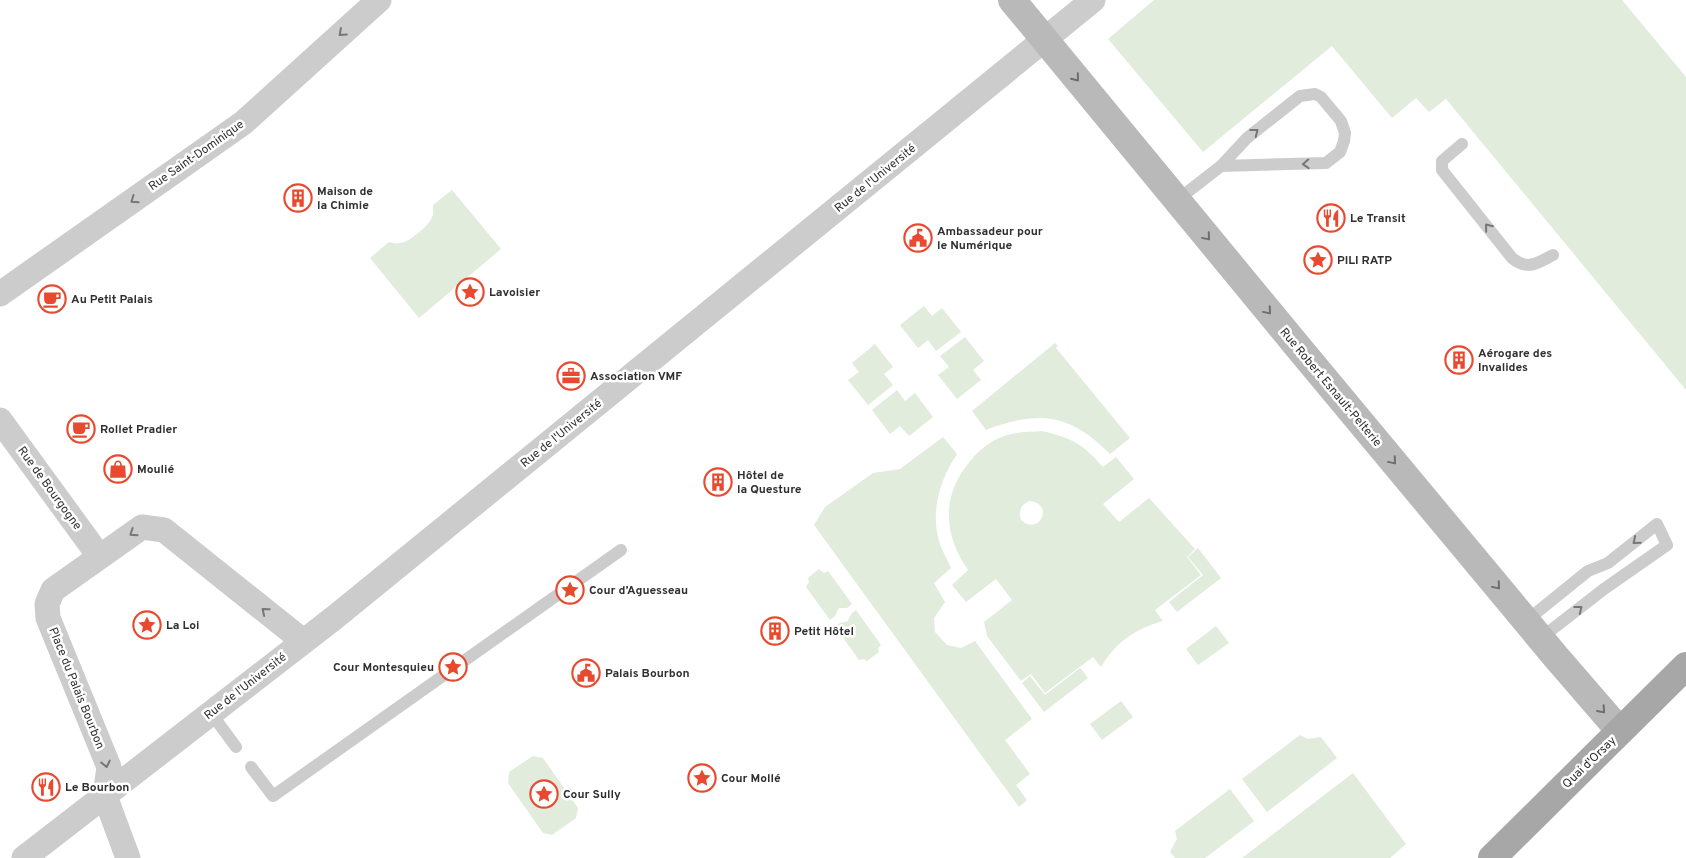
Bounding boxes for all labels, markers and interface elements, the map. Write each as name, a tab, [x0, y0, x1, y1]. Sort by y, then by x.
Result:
one-way arrow	[339, 27, 348, 36]
one-way arrow	[1070, 72, 1079, 81]
street label: Rue Saint-Dominique	[146, 117, 248, 195]
one-way arrow	[1249, 129, 1258, 137]
street label: Rue de l'Université	[832, 141, 920, 217]
one-way arrow	[1302, 158, 1310, 169]
building icon: Maison de la Chimie	[283, 183, 313, 213]
place label: Maison de la Chimie	[317, 184, 373, 214]
one-way arrow	[130, 194, 140, 203]
restaurant icon: Le Transit	[1316, 203, 1346, 233]
place label: Le Transit	[1350, 211, 1406, 227]
public building icon: Ambassadeur pour le Numérique	[903, 223, 933, 253]
place label: Ambassadeur pour le Numérique	[937, 224, 1043, 254]
one-way arrow	[1484, 224, 1493, 233]
one-way arrow	[1201, 231, 1209, 240]
place icon: PILI RATP	[1303, 245, 1333, 275]
place label: PILI RATP	[1337, 253, 1392, 269]
place icon: Lavoisier	[455, 277, 485, 307]
cafe icon: Au Petit Palais	[37, 284, 67, 314]
place label: Lavoisier	[489, 285, 540, 301]
place label: Au Petit Palais	[71, 292, 153, 308]
one-way arrow	[1262, 305, 1270, 314]
street label: Rue Robert Esnault-Pelterie	[1276, 325, 1385, 450]
building icon: Aérogare des Invalides	[1444, 345, 1474, 375]
place label: Aérogare des Invalides	[1478, 346, 1552, 376]
office icon: Association VMF	[556, 361, 586, 391]
place label: Association VMF	[590, 369, 682, 385]
street label: Rue de l'Université	[518, 396, 606, 472]
cafe icon: Rollet Pradier	[66, 414, 96, 444]
place label: Rollet Pradier	[100, 422, 177, 438]
street label: Rue de Bourgogne	[13, 444, 85, 534]
shop icon: Moulié	[103, 454, 133, 484]
one-way arrow	[1388, 455, 1396, 464]
place label: Moulié	[137, 462, 175, 478]
building icon: Hôtel de la Questure	[703, 467, 733, 497]
place label: Hôtel de la Questure	[737, 468, 802, 498]
one-way arrow	[129, 527, 138, 537]
one-way arrow	[1633, 535, 1642, 543]
place icon: Cour d’Aguesseau	[555, 575, 585, 605]
one-way arrow	[1492, 580, 1500, 589]
place label: Cour d’Aguesseau	[589, 583, 688, 599]
one-way arrow	[1573, 606, 1582, 614]
one-way arrow	[262, 608, 271, 616]
place icon: La Loi	[132, 610, 162, 640]
building icon: Petit Hôtel	[760, 616, 790, 646]
place label: La Loi	[166, 618, 199, 634]
place label: Petit Hôtel	[794, 624, 854, 640]
street label: Place du Palais Bourbon	[44, 625, 108, 752]
street label: Rue de l'Université	[201, 650, 290, 724]
place icon: Cour Montesquieu	[438, 652, 468, 682]
public building icon: Palais Bourbon	[571, 658, 601, 688]
place label: Cour Montesquieu	[333, 660, 434, 676]
place label: Palais Bourbon	[605, 666, 690, 682]
one-way arrow	[1596, 704, 1605, 713]
street label: Quai d'Orsay	[1559, 733, 1620, 792]
one-way arrow	[100, 760, 111, 769]
place icon: Cour Mollé	[687, 763, 717, 793]
place label: Cour Mollé	[721, 771, 781, 787]
restaurant icon: Le Bourbon	[31, 772, 61, 802]
place icon: Cour Sully	[529, 779, 559, 809]
place label: Le Bourbon	[65, 780, 129, 796]
place label: Cour Sully	[563, 787, 621, 803]

